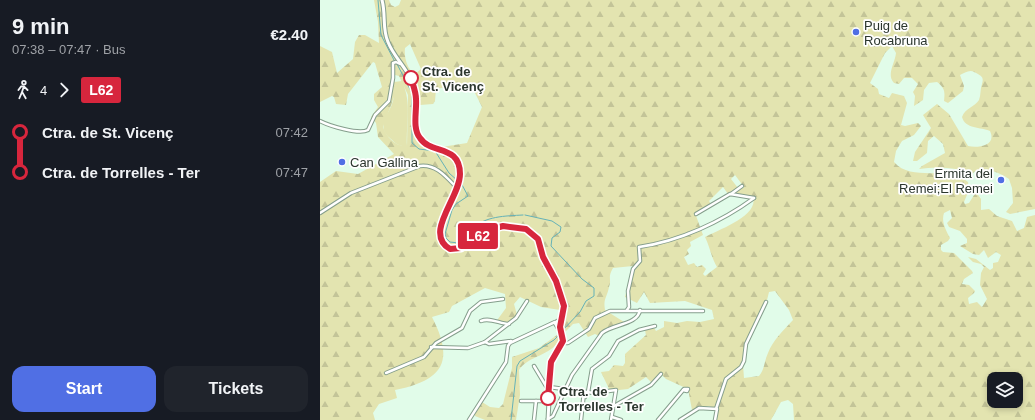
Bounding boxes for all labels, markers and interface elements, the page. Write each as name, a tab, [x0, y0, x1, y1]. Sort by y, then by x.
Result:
text: 9 min	[12, 14, 69, 39]
place label: Puig de Rocabruna	[864, 18, 928, 48]
text: €2.40	[270, 26, 308, 43]
marker: Puig de Rocabruna	[851, 27, 861, 37]
text: 07:38 – 07:47 · Bus	[12, 42, 125, 57]
place label: Ctra. de St. Vicenç	[422, 64, 484, 94]
marker: Ctra. de St. Vicenç	[403, 70, 419, 86]
icon: walk	[12, 79, 34, 101]
icon: forward	[53, 79, 75, 101]
text: L62	[89, 82, 113, 98]
text: 4	[40, 83, 47, 98]
text: Ctra. de St. Vicenç	[42, 124, 173, 141]
text: 07:42	[275, 125, 308, 140]
place label: Can Gallina	[350, 155, 419, 170]
marker: Can Gallina	[337, 157, 347, 167]
text: Ctra. de Torrelles - Ter	[42, 164, 200, 181]
text: 07:47	[275, 165, 308, 180]
place label: Ermita del Remei;El Remei	[899, 166, 993, 196]
marker: Ermita del Remei;El Remei	[996, 175, 1006, 185]
line badge: L62	[455, 223, 501, 249]
text: L62	[466, 228, 490, 244]
button: Start	[12, 366, 156, 412]
button: Tickets	[164, 366, 308, 412]
map controls	[987, 372, 1023, 408]
button: layers	[987, 372, 1023, 408]
place label: Ctra. de Torrelles - Ter	[559, 384, 644, 414]
marker: Ctra. de Torrelles - Ter	[540, 390, 556, 406]

